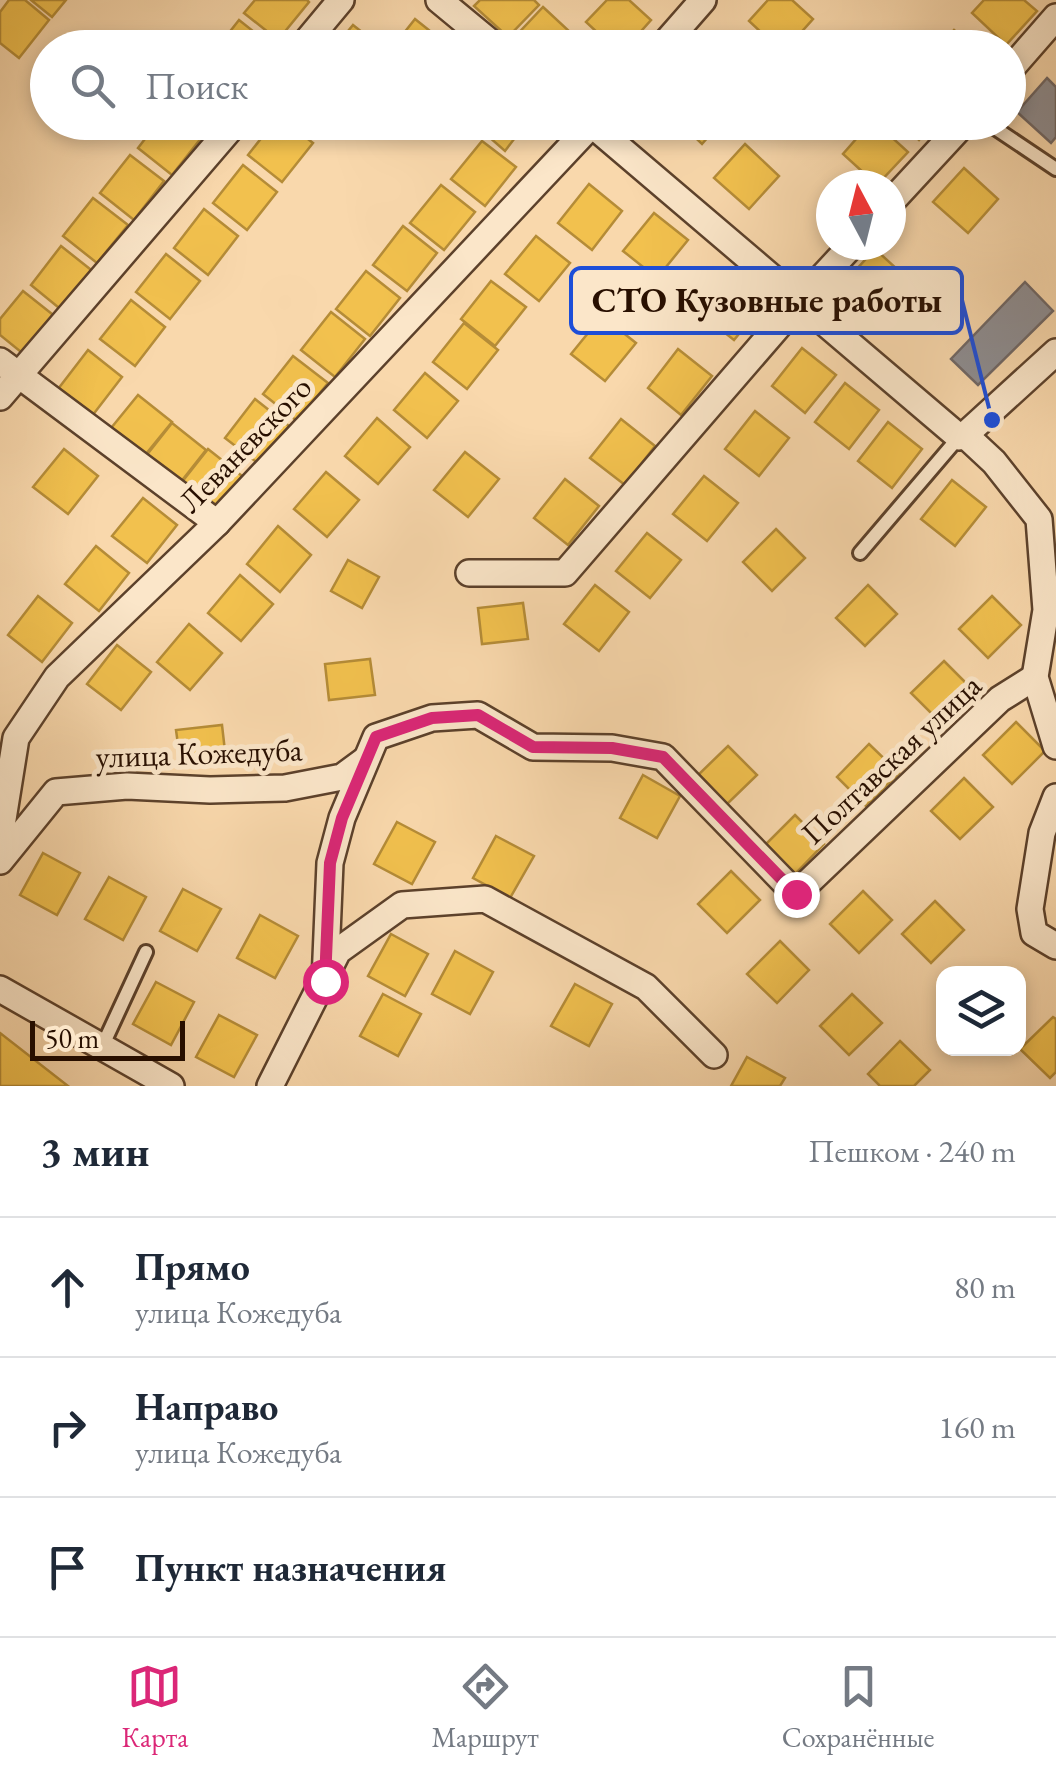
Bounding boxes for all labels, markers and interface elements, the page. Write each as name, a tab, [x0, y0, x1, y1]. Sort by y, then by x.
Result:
search box	[30, 30, 1026, 140]
icon: search	[65, 58, 120, 113]
text: Поиск	[145, 61, 248, 110]
north arrow	[816, 170, 906, 260]
callout: СТО Кузовные работы	[571, 268, 962, 333]
text: СТО Кузовные работы	[592, 277, 942, 322]
street label: Леваневского	[169, 367, 321, 521]
street label: Полтавская улица	[792, 664, 990, 853]
street label: улица Кожедуба	[95, 728, 303, 778]
route end	[774, 872, 820, 918]
route start	[303, 959, 349, 1005]
map controls	[936, 966, 1026, 1056]
button: layers	[936, 966, 1026, 1056]
scale bar	[30, 1016, 185, 1060]
text: 50 m	[45, 1020, 99, 1056]
text: 3 мин	[40, 1124, 149, 1179]
text: Пешком · 240 m	[808, 1130, 1016, 1172]
text: Прямо	[135, 1242, 250, 1291]
icon: ahead	[40, 1260, 95, 1315]
text: 80 m	[954, 1266, 1016, 1308]
text: улица Кожедуба	[135, 1291, 342, 1333]
text: Направо	[135, 1382, 278, 1431]
icon: right	[40, 1400, 95, 1455]
text: 160 m	[939, 1406, 1016, 1448]
text: улица Кожедуба	[135, 1431, 342, 1473]
icon: arrive	[40, 1540, 95, 1595]
text: Пункт назначения	[135, 1543, 446, 1592]
tab: Карта	[122, 1659, 188, 1755]
tab: Маршрут	[431, 1659, 539, 1755]
tab: Сохранённые	[782, 1659, 934, 1755]

